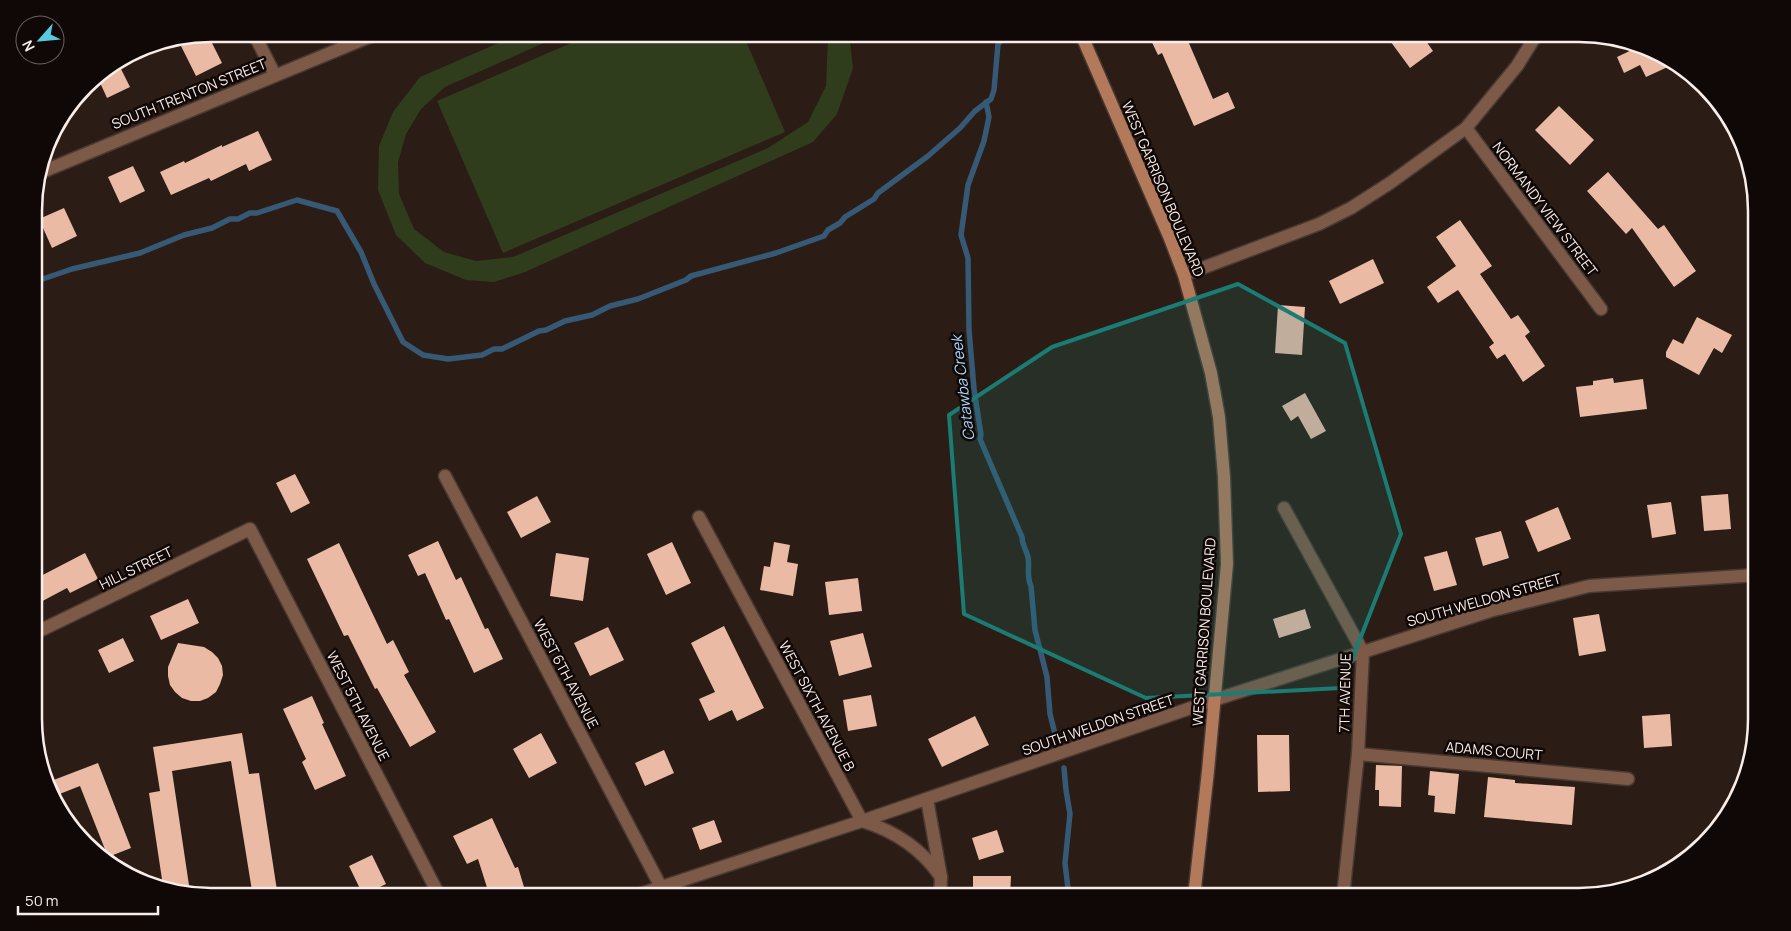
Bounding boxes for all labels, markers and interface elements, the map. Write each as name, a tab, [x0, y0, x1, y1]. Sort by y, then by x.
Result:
north arrow	[15, 15, 65, 65]
text: N	[17, 37, 39, 55]
street label: SOUTH TRENTON STREET	[109, 54, 269, 133]
street label: WEST GARRISON BOULEVARD	[1118, 98, 1209, 279]
street label: NORMANDY VIEW STREET	[1489, 138, 1603, 280]
water label: Catawba Creek	[945, 332, 979, 442]
street label: WEST GARRISON BOULEVARD	[1187, 537, 1220, 727]
street label: HILL STREET	[96, 541, 176, 593]
street label: SOUTH WELDON STREET	[1405, 568, 1564, 631]
street label: WEST 6TH AVENUE	[530, 616, 603, 732]
street label: WEST SIXTH AVENUE B	[775, 637, 860, 775]
street label: WEST 5TH AVENUE	[323, 648, 394, 764]
street label: 7TH AVENUE	[1334, 653, 1355, 733]
street label: SOUTH WELDON STREET	[1019, 689, 1177, 759]
street label: ADAMS COURT	[1445, 737, 1544, 764]
scale bar	[18, 884, 158, 916]
text: 50 m	[25, 890, 59, 911]

